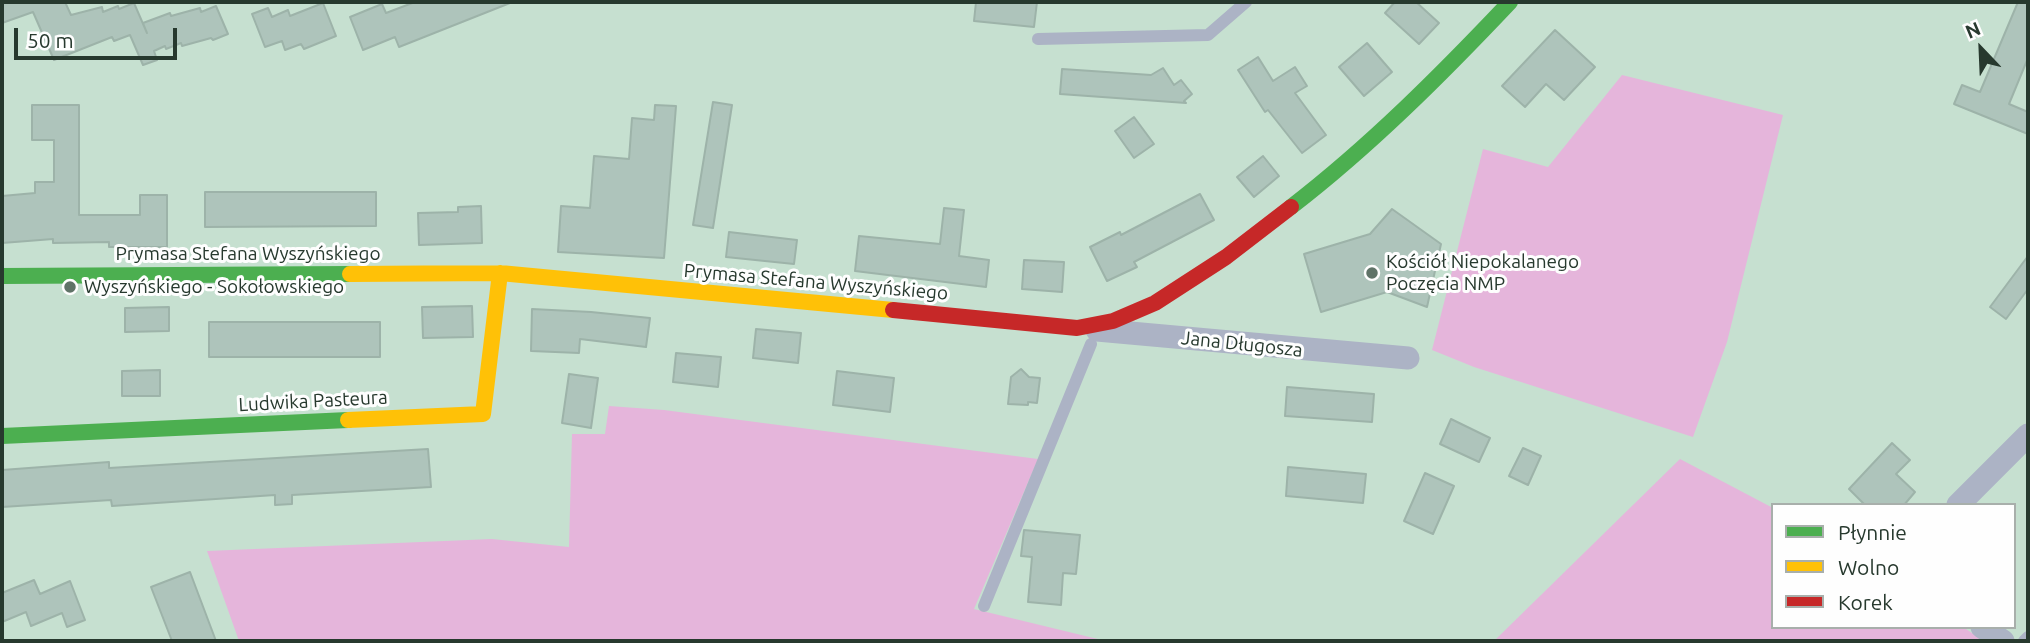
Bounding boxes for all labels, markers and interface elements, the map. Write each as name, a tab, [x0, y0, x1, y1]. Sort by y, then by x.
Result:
scale bar	[18, 14, 180, 58]
north arrow	[1946, 14, 2016, 84]
text: N	[1962, 17, 1984, 43]
text: 50 m	[27, 28, 74, 52]
street label: Prymasa Stefana Wyszyńskiego	[115, 243, 381, 265]
place label: Kościół Niepokalanego Poczęcia NMP	[1386, 251, 1579, 295]
street label: Prymasa Stefana Wyszyńskiego	[683, 259, 949, 305]
marker: Kościół Niepokalanego Poczęcia NMP	[1364, 265, 1380, 281]
place label: Wyszyńskiego - Sokołowskiego	[84, 276, 344, 298]
marker: Wyszyńskiego - Sokołowskiego	[62, 279, 78, 295]
street label: Jana Długosza	[1180, 326, 1304, 362]
street label: Ludwika Pasteura	[238, 386, 388, 416]
legend	[1771, 503, 2016, 629]
text: Płynnie	[1838, 520, 1907, 544]
text: Wolno	[1838, 555, 1899, 579]
text: Korek	[1838, 590, 1893, 614]

